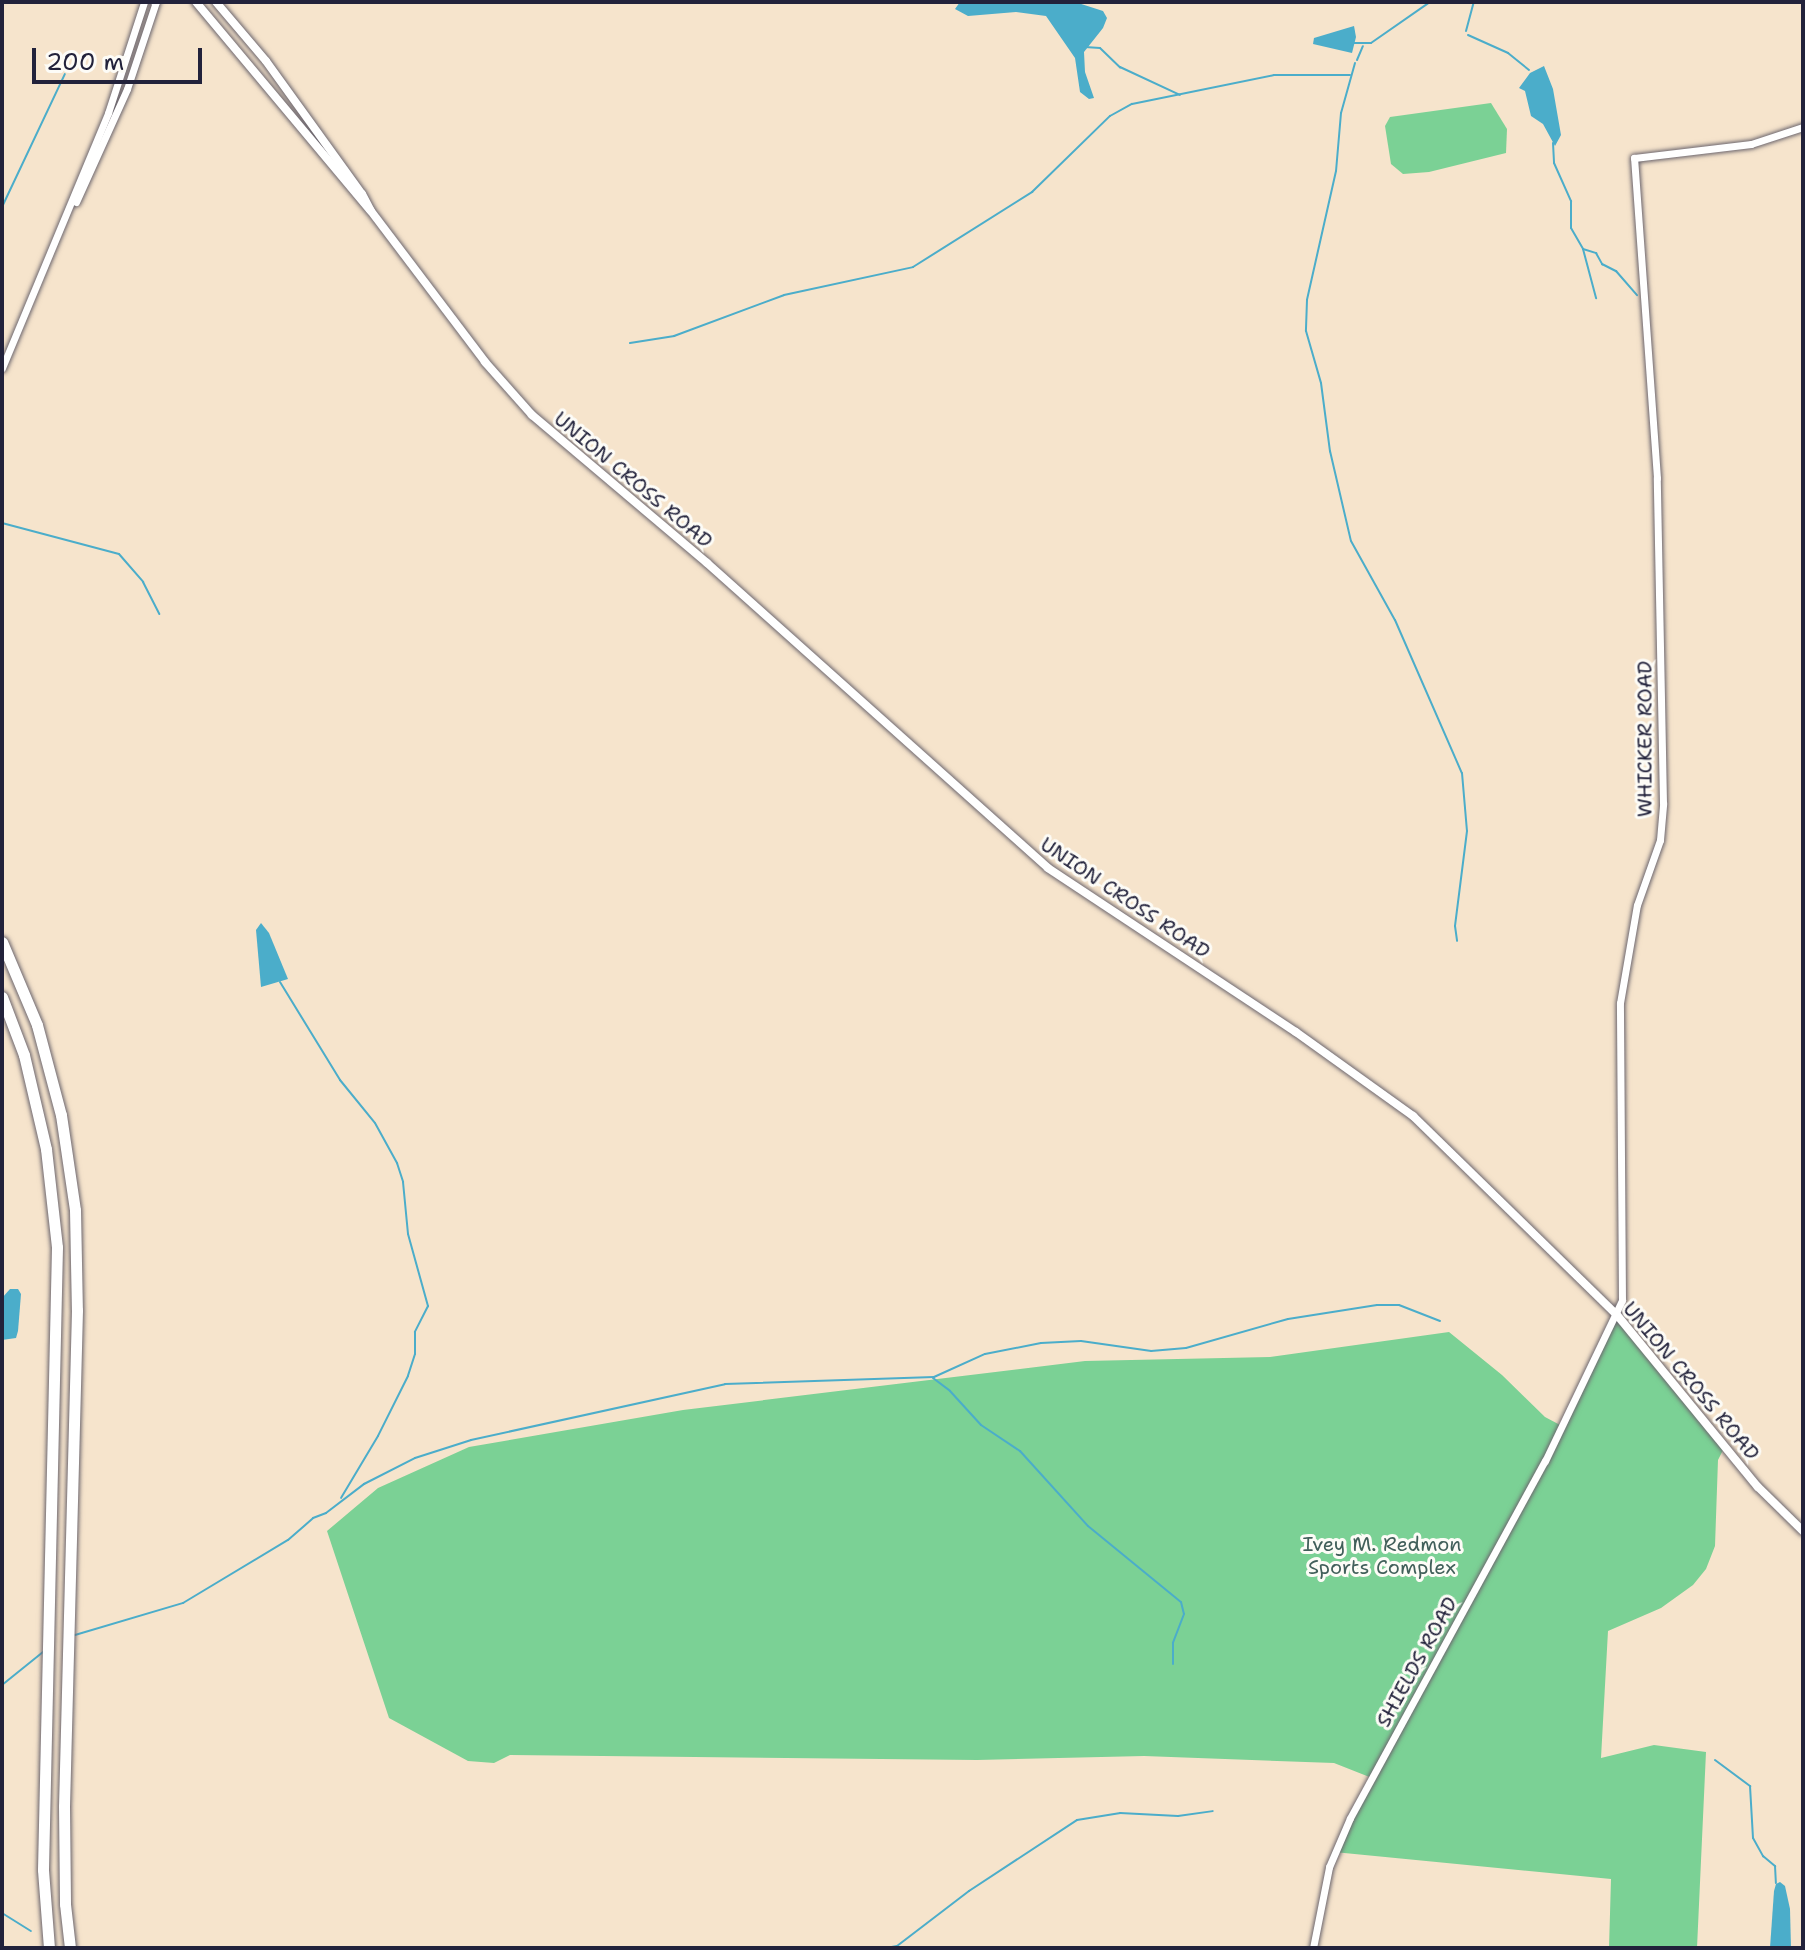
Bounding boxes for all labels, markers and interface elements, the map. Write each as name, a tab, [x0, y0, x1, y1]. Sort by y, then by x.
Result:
scale bar	[36, 32, 206, 82]
text: 200 m	[46, 46, 124, 78]
street label: UNION CROSS ROAD	[549, 407, 717, 553]
street label: WHICKER ROAD	[1633, 661, 1657, 817]
street label: UNION CROSS ROAD	[1036, 832, 1214, 964]
street label: UNION CROSS ROAD	[1618, 1297, 1764, 1465]
park label: Ivey M. Redmon Sports Complex	[1302, 1533, 1462, 1580]
street label: SHIELDS ROAD	[1371, 1593, 1463, 1731]

